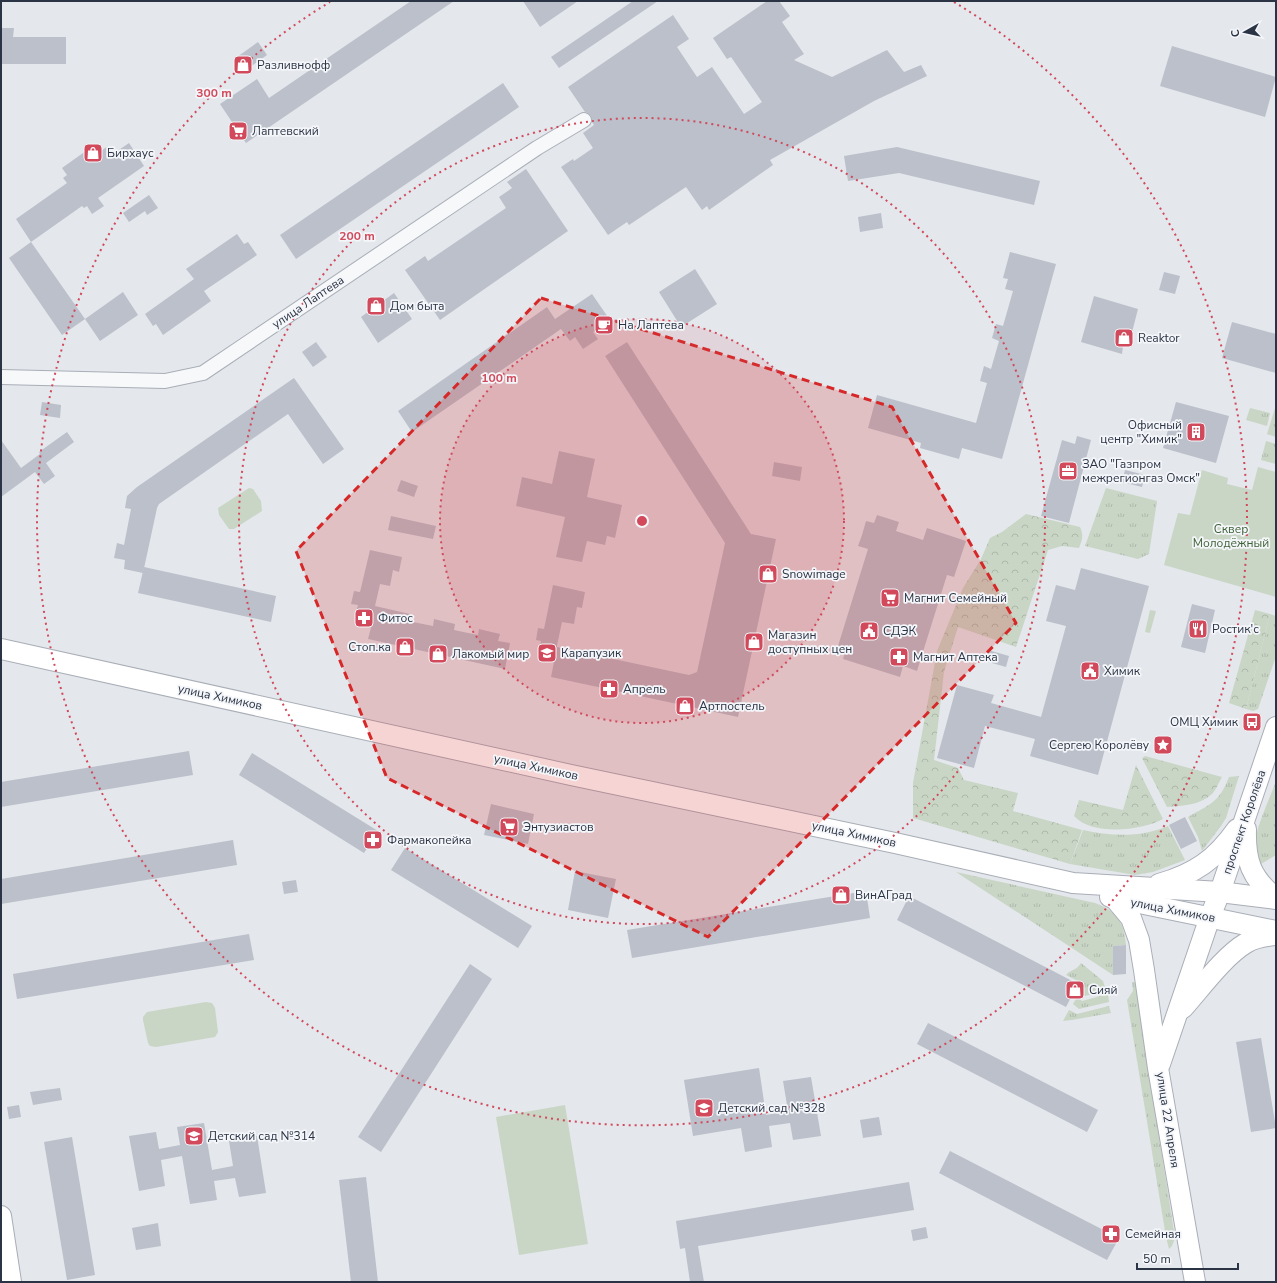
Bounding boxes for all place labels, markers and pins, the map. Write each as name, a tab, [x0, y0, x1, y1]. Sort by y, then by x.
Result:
shop icon: Разливнофф	[232, 54, 254, 76]
place label: Разливнофф	[257, 57, 330, 73]
supermarket icon: Лаптевский	[227, 120, 249, 142]
place label: Лаптевский	[252, 123, 319, 139]
shop icon: Бирхаус	[82, 142, 104, 164]
place label: Бирхаус	[107, 145, 154, 161]
shop icon: Дом быта	[365, 295, 387, 317]
place label: Дом быта	[390, 298, 444, 314]
cafe icon: На Лаптева	[593, 314, 615, 336]
place label: На Лаптева	[618, 317, 684, 333]
shop icon: Reaktor	[1113, 327, 1135, 349]
place label: Reaktor	[1138, 330, 1180, 346]
place label: Офисный центр "Химик"	[1100, 417, 1182, 447]
building icon: Офисный центр "Химик"	[1185, 421, 1207, 443]
place label: ЗАО "Газпром межрегионгаз Омск"	[1082, 456, 1200, 486]
office icon: ЗАО "Газпром межрегионгаз Омск"	[1057, 460, 1079, 482]
centre of rings	[635, 514, 649, 528]
shop icon: Snowimage	[757, 563, 779, 585]
place label: Snowimage	[782, 566, 846, 582]
supermarket icon: Магнит Семейный	[879, 587, 901, 609]
place label: Магнит Семейный	[904, 590, 1007, 606]
pharmacy icon: Фитос	[353, 607, 375, 629]
place label: Фитос	[378, 610, 413, 626]
restaurant icon: Ростик'с	[1187, 618, 1209, 640]
public building icon: СДЭК	[858, 620, 880, 642]
place label: Ростик'с	[1212, 621, 1259, 637]
place label: СДЭК	[883, 623, 916, 639]
place label: Магазин доступных цен	[768, 627, 852, 657]
shop icon: Магазин доступных цен	[743, 631, 765, 653]
shop icon: Стоп.ка	[394, 636, 416, 658]
place label: Стоп.ка	[348, 639, 391, 655]
school or university icon: Карапузик	[536, 642, 558, 664]
shop icon: Лакомый мир	[427, 643, 449, 665]
place label: Карапузик	[561, 645, 622, 661]
place label: Лакомый мир	[452, 646, 529, 662]
pharmacy icon: Магнит Аптека	[888, 646, 910, 668]
place label: Магнит Аптека	[913, 649, 998, 665]
public building icon: Химик	[1079, 660, 1101, 682]
place label: Химик	[1104, 663, 1141, 679]
pharmacy icon: Апрель	[598, 678, 620, 700]
place label: Апрель	[623, 681, 666, 697]
shop icon: Артпостель	[674, 695, 696, 717]
place label: Артпостель	[699, 698, 765, 714]
bus stop icon: ОМЦ Химик	[1241, 711, 1263, 733]
place label: ОМЦ Химик	[1170, 714, 1239, 730]
place icon: Сергею Королёву	[1152, 734, 1174, 756]
place label: Сергею Королёву	[1049, 737, 1150, 753]
supermarket icon: Энтузиастов	[498, 816, 520, 838]
place label: Энтузиастов	[523, 819, 594, 835]
pharmacy icon: Фармакопейка	[362, 829, 384, 851]
place label: Фармакопейка	[387, 832, 472, 848]
shop icon: ВинАГрад	[830, 884, 852, 906]
place label: ВинАГрад	[855, 887, 912, 903]
shop icon: Сияй	[1064, 979, 1086, 1001]
place label: Сияй	[1089, 982, 1118, 998]
school or university icon: Детский сад №328	[693, 1097, 715, 1119]
place label: Детский сад №328	[718, 1100, 825, 1116]
school or university icon: Детский сад №314	[183, 1125, 205, 1147]
place label: Детский сад №314	[208, 1128, 315, 1144]
pharmacy icon: Семейная	[1100, 1223, 1122, 1245]
place label: Семейная	[1125, 1226, 1181, 1242]

